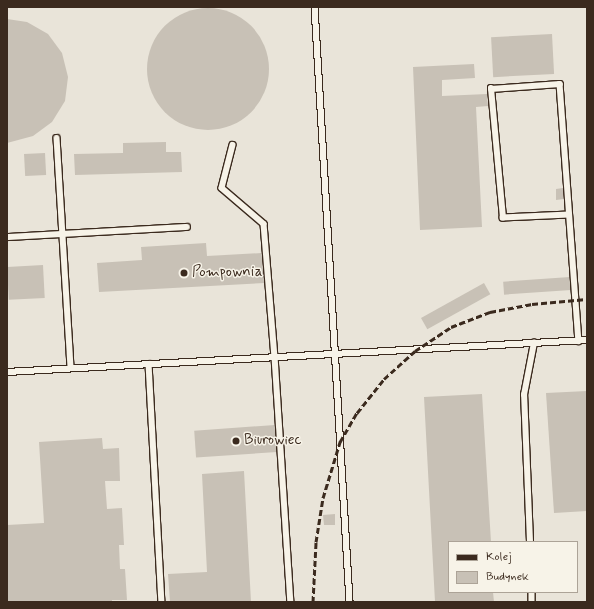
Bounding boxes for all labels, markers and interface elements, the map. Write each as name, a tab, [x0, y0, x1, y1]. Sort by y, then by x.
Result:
place label: Pompownia	[192, 264, 262, 282]
marker: Pompownia	[179, 268, 189, 278]
place label: Biurowiec	[244, 432, 302, 450]
marker: Biurowiec	[231, 436, 241, 446]
legend	[448, 541, 578, 593]
text: Kolej	[486, 549, 512, 565]
text: Budynek	[486, 569, 529, 585]

